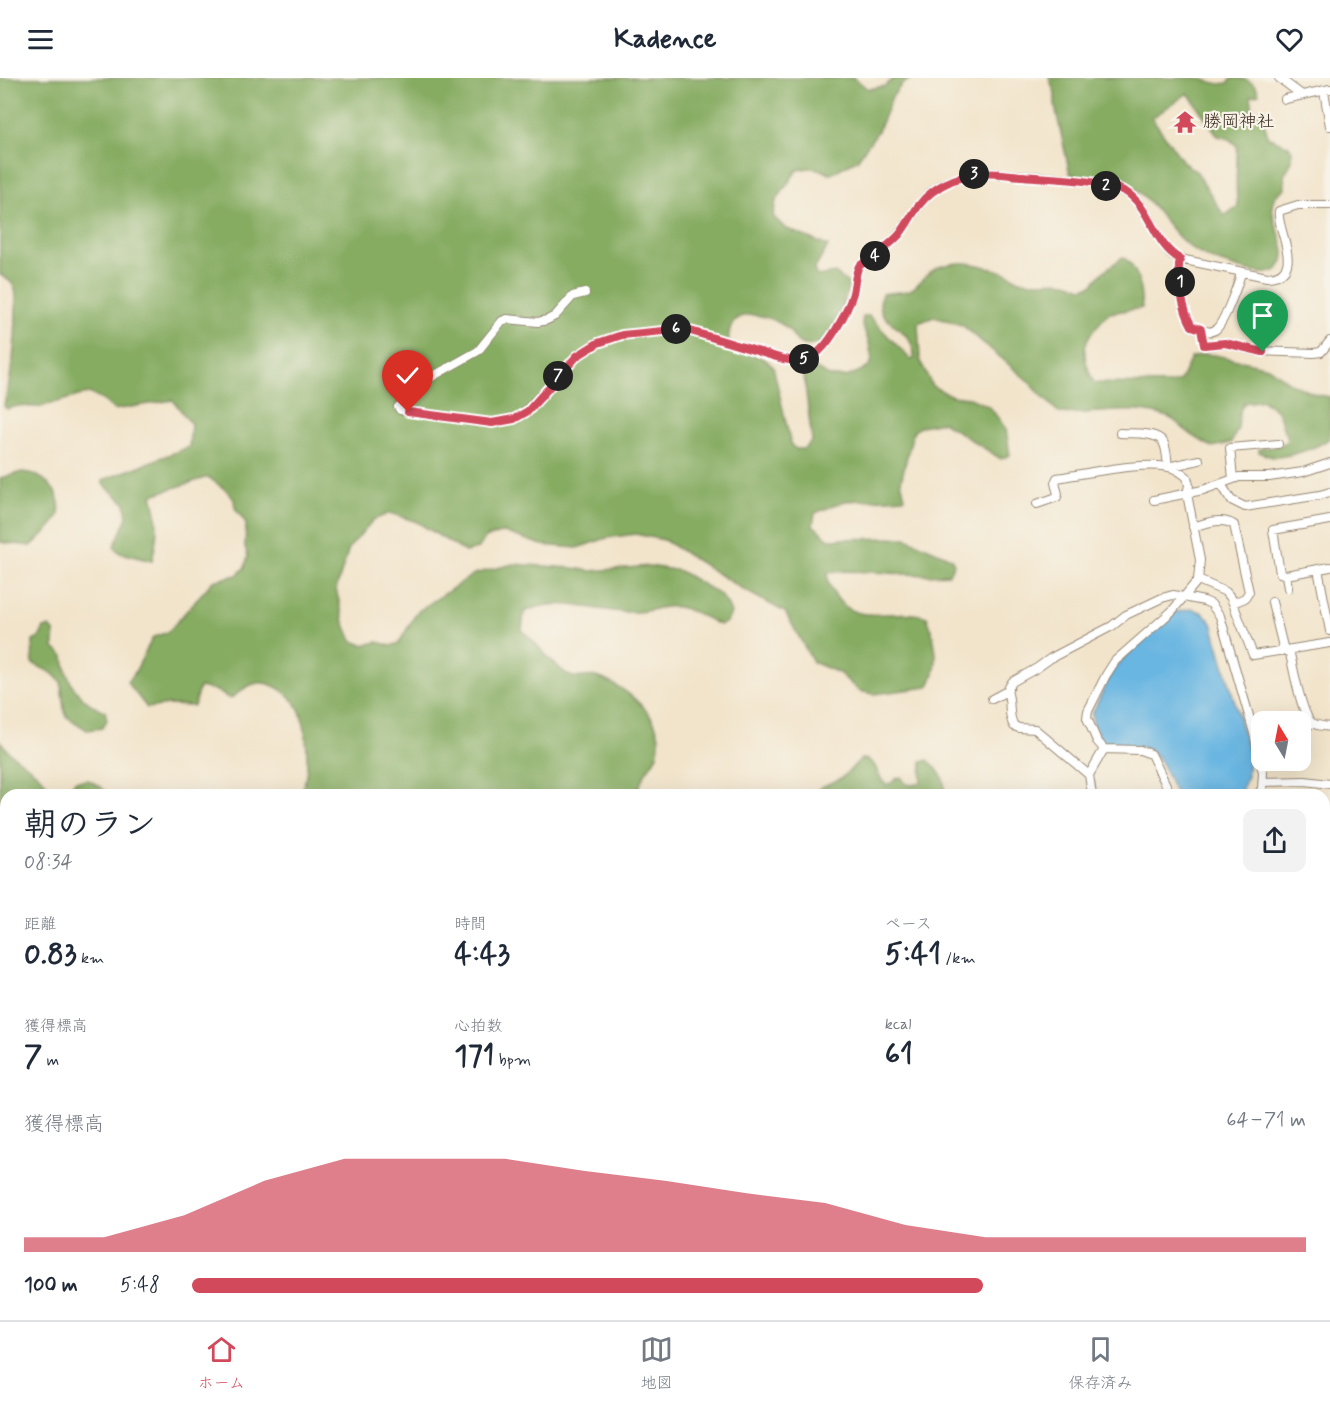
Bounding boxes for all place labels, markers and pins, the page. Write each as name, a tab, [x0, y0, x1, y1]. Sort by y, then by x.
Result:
temple icon: 勝岡神社	[1172, 109, 1198, 135]
place label: 勝岡神社	[1203, 110, 1275, 134]
pin: 3	[959, 159, 989, 189]
pin: 2	[1091, 171, 1121, 201]
pin: 4	[860, 241, 890, 271]
pin: 1	[1165, 267, 1195, 297]
pin	[1237, 290, 1288, 352]
pin: 6	[661, 314, 691, 344]
pin: 5	[789, 344, 819, 374]
pin	[382, 350, 433, 412]
pin: 7	[543, 361, 573, 391]

